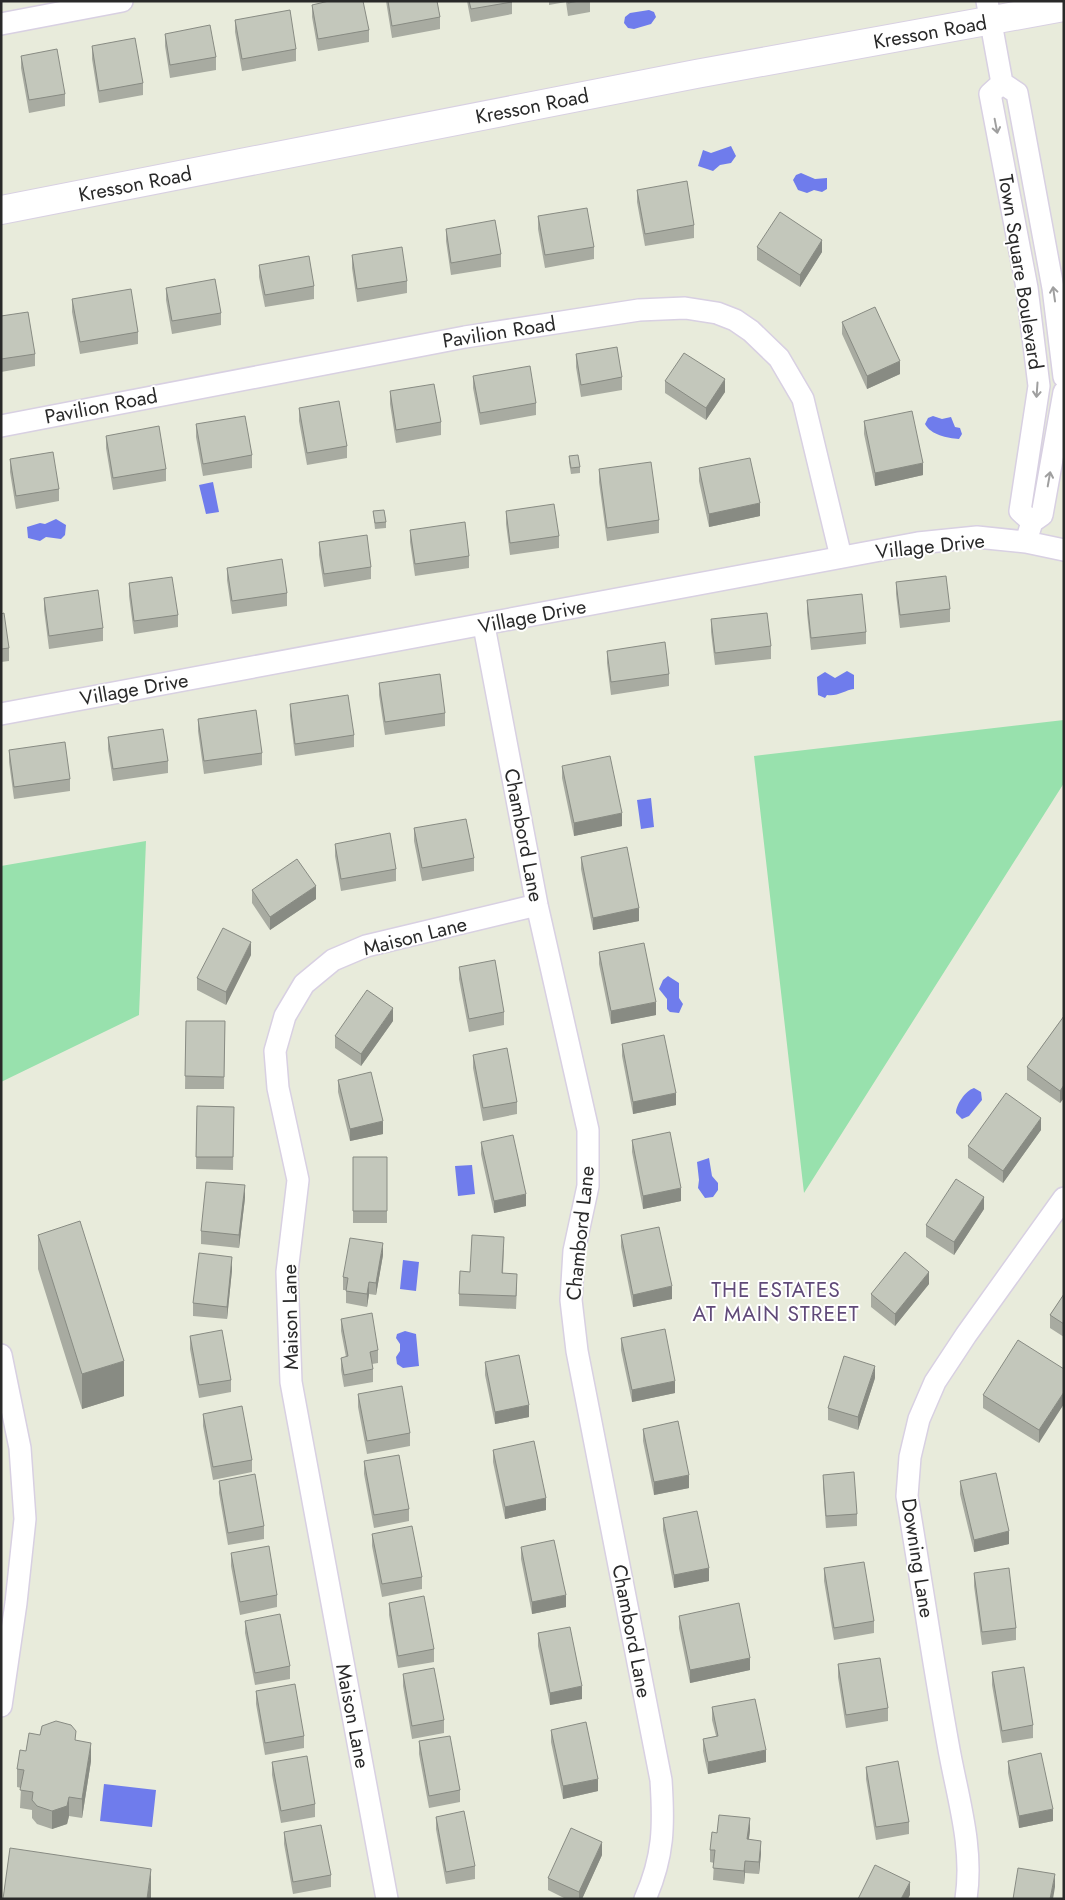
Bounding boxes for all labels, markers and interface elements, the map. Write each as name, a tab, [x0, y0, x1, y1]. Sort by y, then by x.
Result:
street label: Kresson Road	[871, 8, 989, 57]
street label: Kresson Road	[473, 81, 591, 132]
one-way arrow	[992, 118, 1002, 134]
street label: Kresson Road	[76, 159, 194, 210]
street label: Town Square Boulevard	[991, 172, 1050, 372]
one-way arrow	[1048, 286, 1058, 302]
street label: Pavilion Road	[440, 309, 558, 356]
street label: Pavilion Road	[42, 381, 160, 432]
one-way arrow	[1033, 382, 1042, 398]
one-way arrow	[1044, 472, 1054, 488]
street label: Village Drive	[874, 526, 986, 567]
street label: Village Drive	[476, 592, 589, 641]
street label: Village Drive	[78, 666, 190, 713]
street label: Chambord Lane	[496, 766, 551, 904]
street label: Maison Lane	[360, 910, 470, 963]
street label: Chambord Lane	[559, 1164, 602, 1302]
street label: Maison Lane	[275, 1264, 306, 1370]
district label: THE ESTATES AT MAIN STREET	[693, 1275, 859, 1329]
street label: Downing Lane	[894, 1496, 941, 1620]
street label: Chambord Lane	[604, 1562, 659, 1700]
street label: Maison Lane	[328, 1661, 377, 1771]

